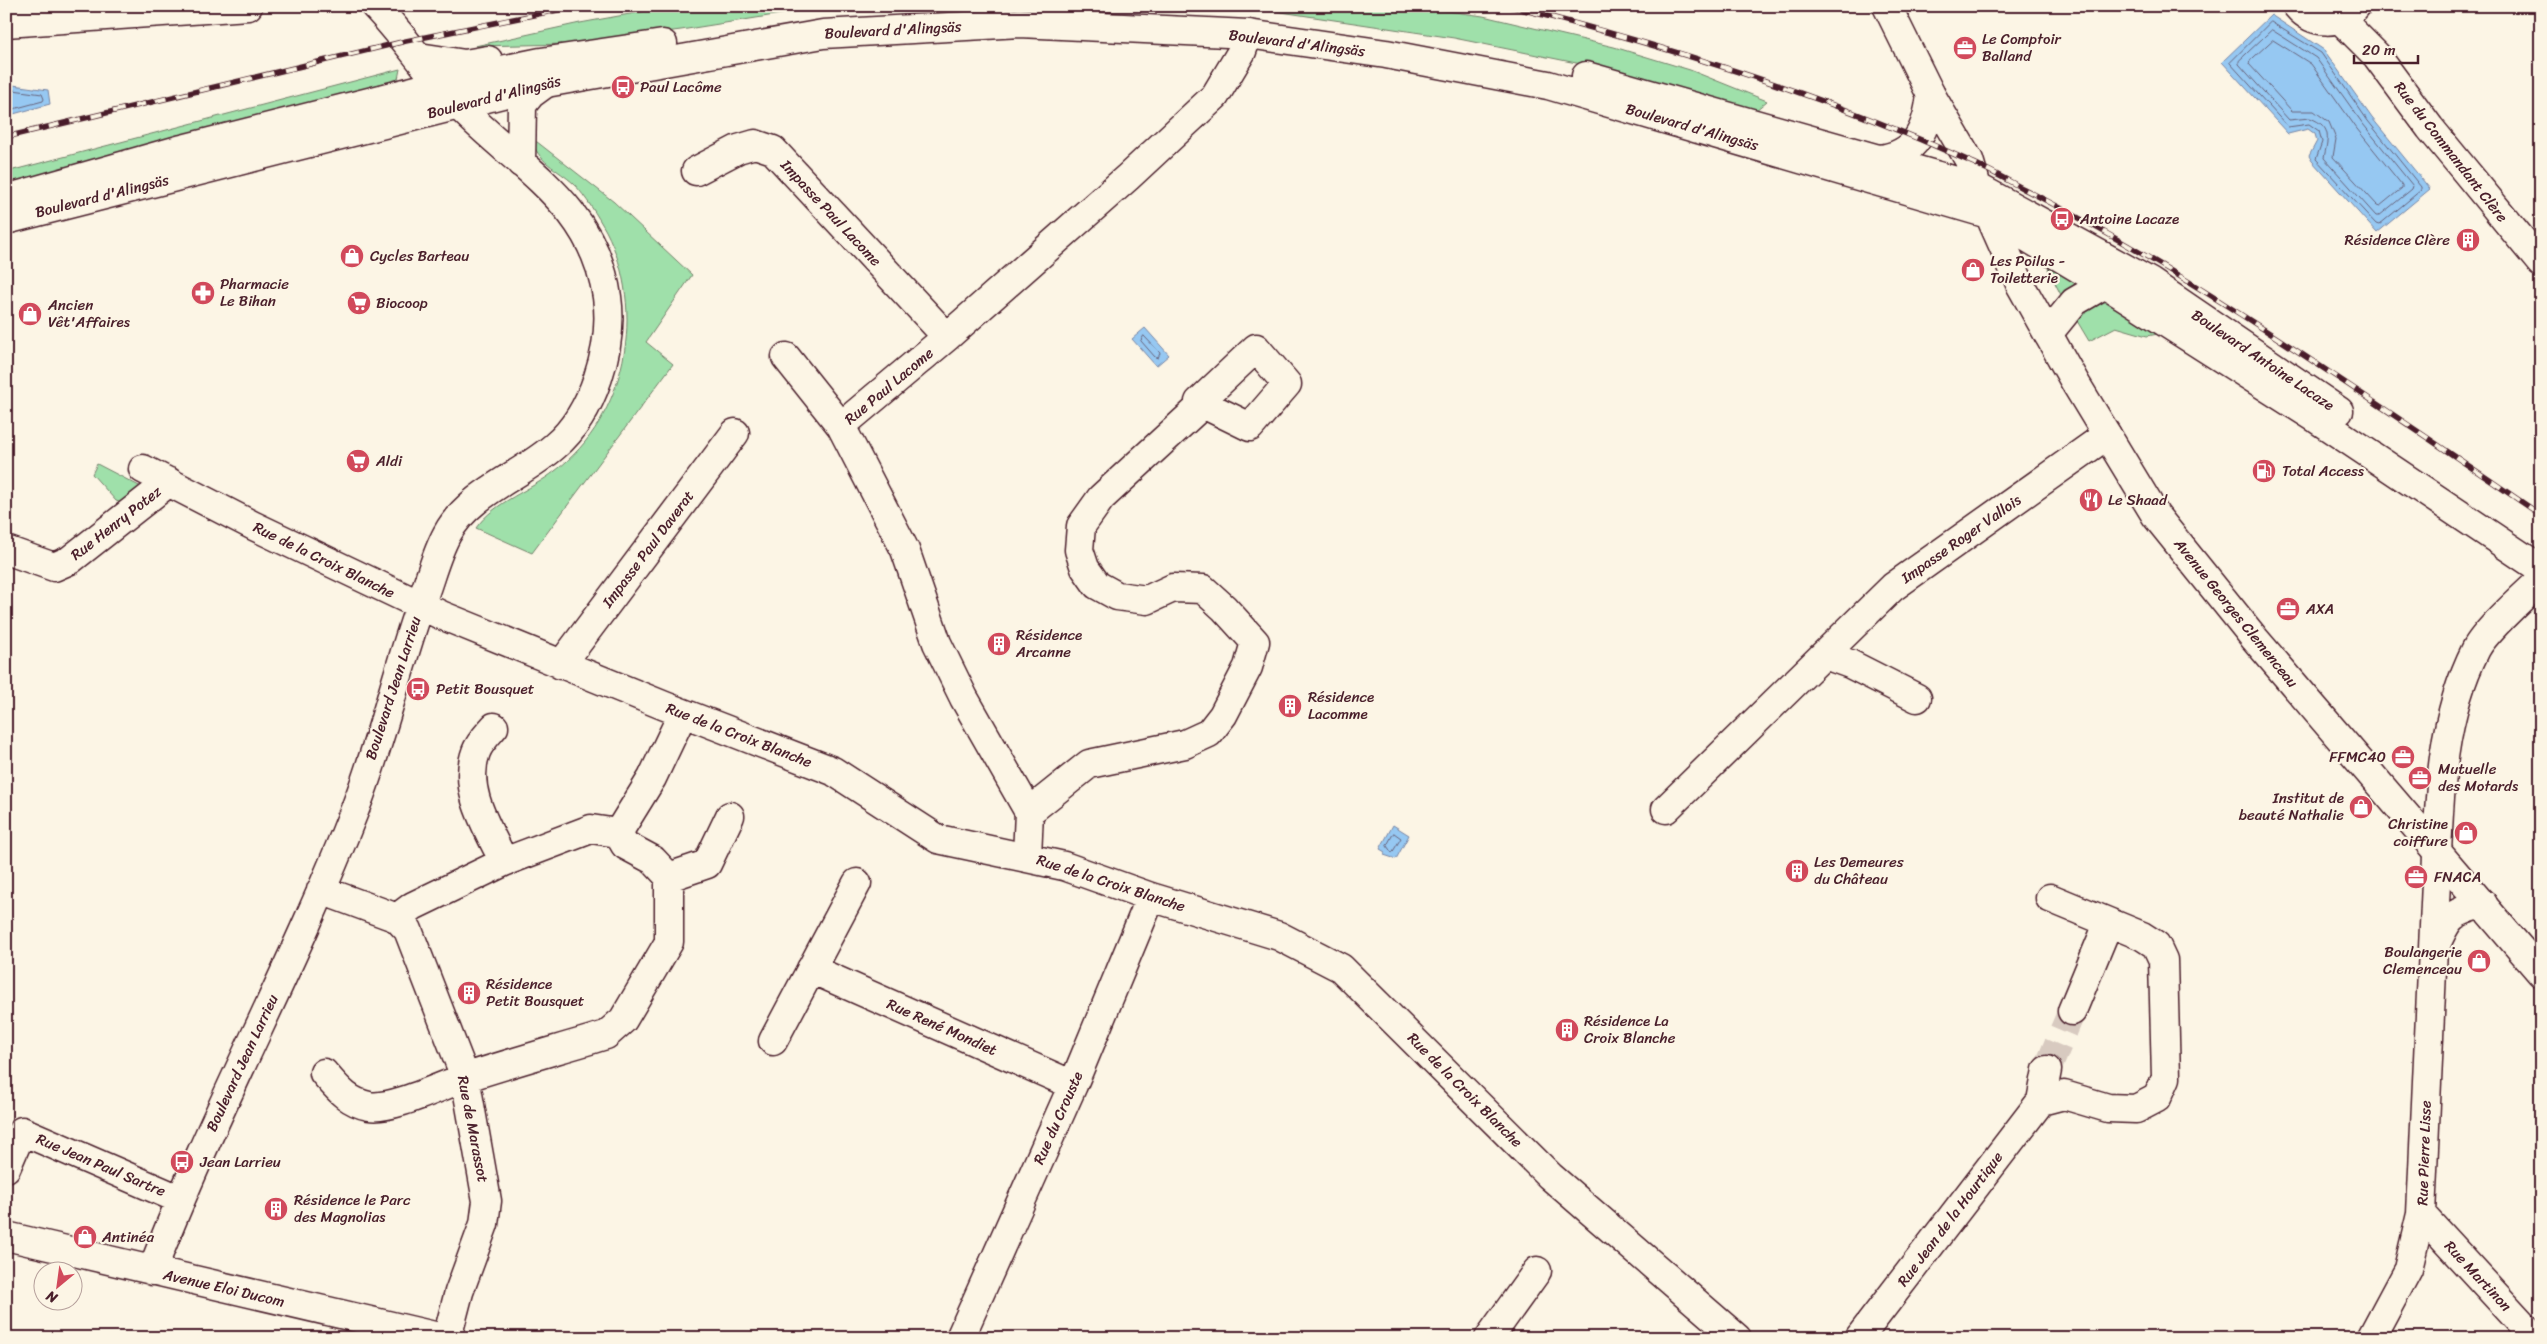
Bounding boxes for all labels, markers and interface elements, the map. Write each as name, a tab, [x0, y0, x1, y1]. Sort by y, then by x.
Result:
street label: Boulevard d'Alingsäs	[824, 13, 962, 47]
street label: Boulevard d'Alingsäs	[1227, 22, 1367, 64]
place label: Le Comptoir Balland	[1982, 26, 2062, 69]
scale bar	[2354, 32, 2418, 64]
office icon: Le Comptoir Balland	[1952, 35, 1978, 61]
text: 20 m	[2362, 37, 2396, 63]
street label: Boulevard d'Alingsäs	[424, 68, 564, 126]
bus stop icon: Paul Lacôme	[610, 74, 636, 100]
place label: Paul Lacôme	[640, 74, 722, 100]
street label: Rue du Commandant Clère	[2387, 76, 2515, 229]
street label: Boulevard d'Alingsäs	[1623, 96, 1762, 158]
street label: Impasse Paul Lacome	[773, 153, 888, 273]
street label: Boulevard d'Alingsäs	[32, 167, 172, 225]
bus stop icon: Antoine Lacaze	[2049, 206, 2075, 232]
place label: Antoine Lacaze	[2079, 206, 2179, 232]
place label: Résidence Clère	[2345, 227, 2450, 253]
building icon: Résidence Clère	[2455, 227, 2481, 253]
shop icon: Cycles Barteau	[339, 243, 365, 269]
place label: Cycles Barteau	[370, 243, 469, 269]
place label: Les Poilus - Toiletterie	[1990, 248, 2065, 291]
shop icon: Les Poilus - Toiletterie	[1960, 257, 1986, 283]
place label: Pharmacie Le Bihan	[220, 271, 289, 314]
pharmacy icon: Pharmacie Le Bihan	[190, 280, 216, 306]
supermarket icon: Biocoop	[346, 290, 372, 316]
place label: Biocoop	[376, 290, 428, 316]
place label: Ancien Vêt'Affaires	[47, 292, 131, 335]
shop icon: Ancien Vêt'Affaires	[17, 301, 43, 327]
street label: Boulevard Antoine Lacaze	[2186, 302, 2340, 418]
street label: Rue Paul Lacome	[839, 341, 940, 431]
supermarket icon: Aldi	[345, 448, 371, 474]
place label: Aldi	[375, 448, 403, 474]
fuel station icon: Total Access	[2251, 458, 2277, 484]
place label: Total Access	[2282, 458, 2365, 484]
street label: Rue Henry Potez	[65, 478, 168, 567]
street label: Impasse Paul Daverat	[594, 484, 701, 614]
street label: Impasse Roger Vallois	[1895, 487, 2027, 591]
restaurant icon: Le Shaad	[2078, 487, 2104, 513]
place label: Le Shaad	[2108, 487, 2168, 513]
street label: Rue de la Croix Blanche	[249, 514, 400, 606]
street label: Avenue Georges Clemenceau	[2167, 532, 2305, 694]
office icon: AXA	[2275, 596, 2301, 622]
place label: AXA	[2305, 596, 2334, 622]
street label: Boulevard Jean Larrieu	[358, 613, 428, 763]
place label: Résidence Arcanne	[1015, 622, 1082, 665]
building icon: Résidence Arcanne	[986, 631, 1012, 657]
bus stop icon: Petit Bousquet	[405, 676, 431, 702]
place label: Petit Bousquet	[436, 676, 535, 702]
place label: Résidence Lacomme	[1308, 684, 1374, 727]
building icon: Résidence Lacomme	[1277, 693, 1303, 719]
street label: Rue de la Croix Blanche	[662, 695, 816, 775]
place label: FFMC40	[2329, 744, 2386, 770]
office icon: FFMC40	[2390, 744, 2416, 770]
place label: Mutuelle des Motards	[2438, 756, 2519, 799]
office icon: Mutuelle des Motards	[2407, 765, 2433, 791]
place label: Institut de beauté Nathalie	[2239, 785, 2344, 828]
shop icon: Institut de beauté Nathalie	[2348, 794, 2374, 820]
place label: Christine coiffure	[2388, 811, 2448, 854]
shop icon: Christine coiffure	[2453, 820, 2479, 846]
street label: Rue de la Croix Blanche	[1033, 847, 1189, 919]
place label: Les Demeures du Château	[1814, 849, 1904, 892]
building icon: Les Demeures du Château	[1784, 858, 1810, 884]
office icon: FNACA	[2403, 864, 2429, 890]
place label: FNACA	[2434, 864, 2481, 890]
place label: Boulangerie Clemenceau	[2383, 939, 2462, 982]
shop icon: Boulangerie Clemenceau	[2466, 948, 2492, 974]
place label: Résidence Petit Bousquet	[486, 971, 585, 1014]
building icon: Résidence Petit Bousquet	[456, 980, 482, 1006]
street label: Boulevard Jean Larrieu	[199, 990, 285, 1136]
street label: Rue René Mondiet	[883, 991, 1002, 1063]
place label: Résidence La Croix Blanche	[1584, 1008, 1676, 1051]
building icon: Résidence La Croix Blanche	[1554, 1017, 1580, 1043]
street label: Rue de la Croix Blanche	[1401, 1026, 1529, 1154]
street label: Rue du Crouste	[1026, 1067, 1090, 1169]
street label: Rue de Marassot	[450, 1073, 496, 1185]
street label: Rue Pierre Lisse	[2409, 1100, 2439, 1206]
street label: Rue Jean Paul Sartre	[32, 1126, 170, 1204]
street label: Rue Jean de la Hourtique	[1890, 1145, 2010, 1292]
bus stop icon: Jean Larrieu	[169, 1149, 195, 1175]
place label: Jean Larrieu	[199, 1149, 281, 1175]
place label: Résidence le Parc des Magnolias	[294, 1187, 411, 1230]
building icon: Résidence le Parc des Magnolias	[263, 1196, 289, 1222]
shop icon: Antinéa	[72, 1224, 98, 1250]
place label: Antinéa	[101, 1224, 154, 1250]
street label: Rue Martinon	[2438, 1234, 2518, 1318]
street label: Avenue Eloi Ducom	[160, 1261, 287, 1315]
north arrow	[32, 1262, 82, 1312]
text: N	[41, 1284, 63, 1311]

